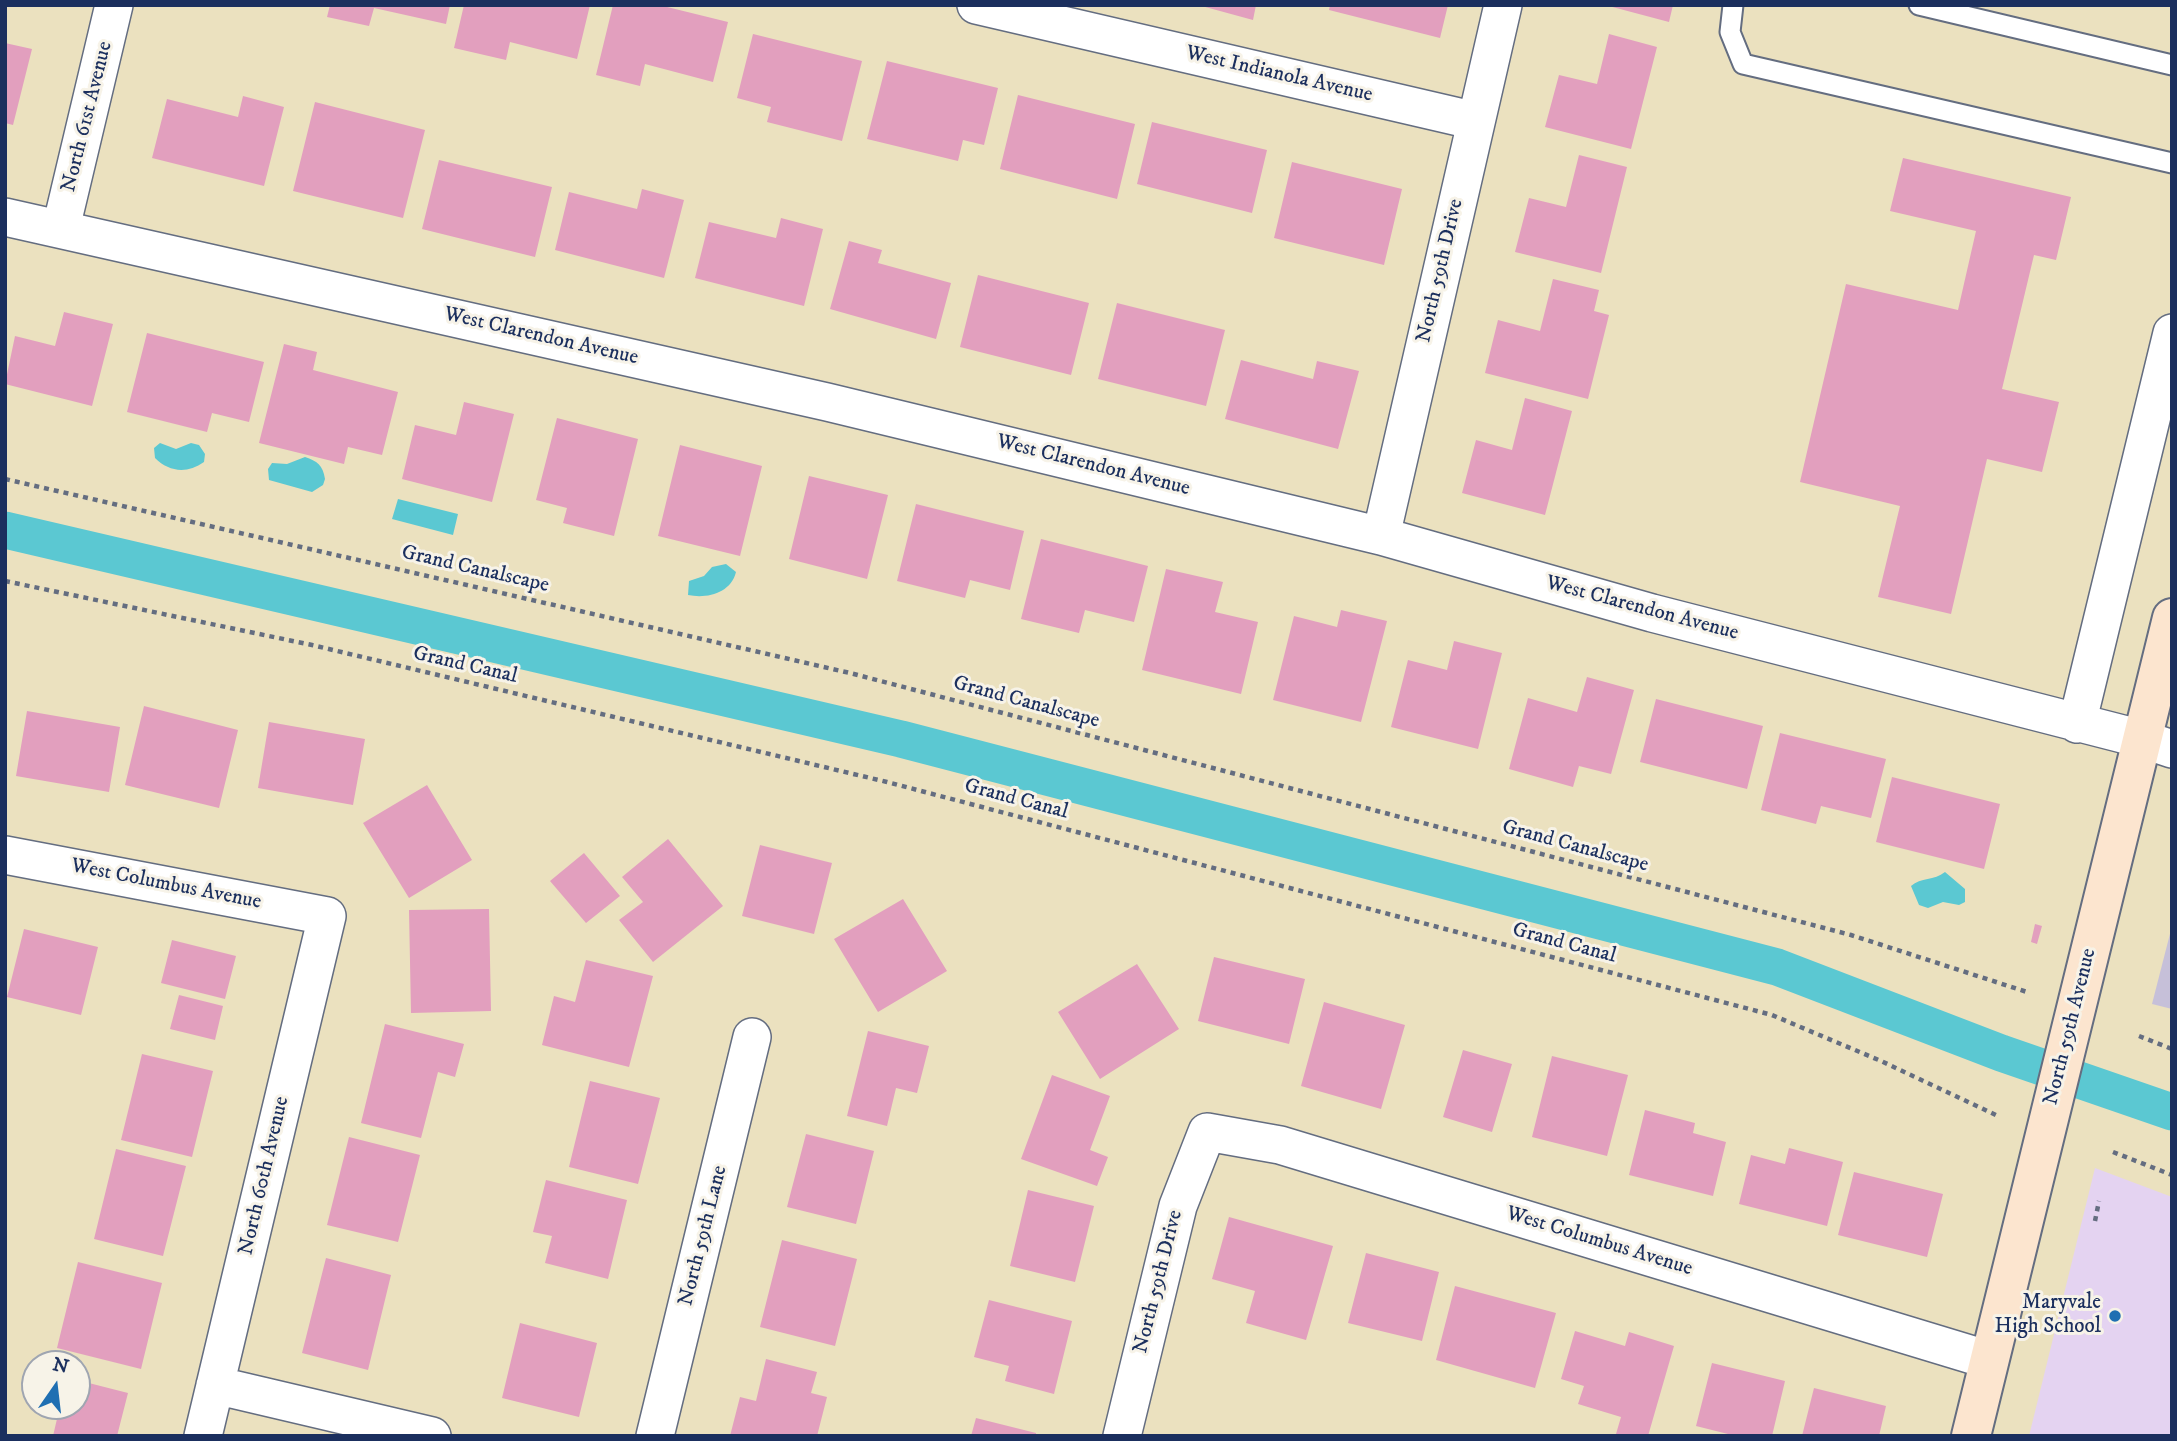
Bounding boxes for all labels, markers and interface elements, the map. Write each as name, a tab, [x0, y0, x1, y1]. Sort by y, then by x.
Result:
street label: North 61st Avenue	[57, 39, 119, 195]
street label: West Indianola Avenue	[1183, 41, 1375, 109]
street label: North 59th Drive	[1412, 197, 1470, 345]
street label: West Clarendon Avenue	[441, 302, 641, 372]
street label: West Clarendon Avenue	[994, 430, 1192, 502]
street label: Grand Canalscape	[399, 541, 551, 599]
street label: West Clarendon Avenue	[1543, 571, 1741, 647]
street label: Grand Canal	[410, 642, 520, 690]
street label: Grand Canalscape	[950, 671, 1102, 735]
street label: Grand Canal	[961, 774, 1071, 826]
street label: Grand Canalscape	[1499, 815, 1651, 879]
street label: West Columbus Avenue	[69, 854, 263, 916]
street label: Grand Canal	[1509, 918, 1619, 970]
street label: North 59th Avenue	[2039, 946, 2103, 1108]
street label: North 60th Avenue	[234, 1094, 296, 1258]
street label: North 59th Lane	[674, 1163, 734, 1309]
street label: West Columbus Avenue	[1503, 1202, 1695, 1282]
street label: North 59th Drive	[1129, 1208, 1189, 1356]
place label: Maryvale High School	[1995, 1291, 2101, 1341]
marker: Maryvale High School	[2107, 1308, 2123, 1324]
north arrow	[21, 1350, 91, 1420]
text: N	[50, 1353, 71, 1379]

